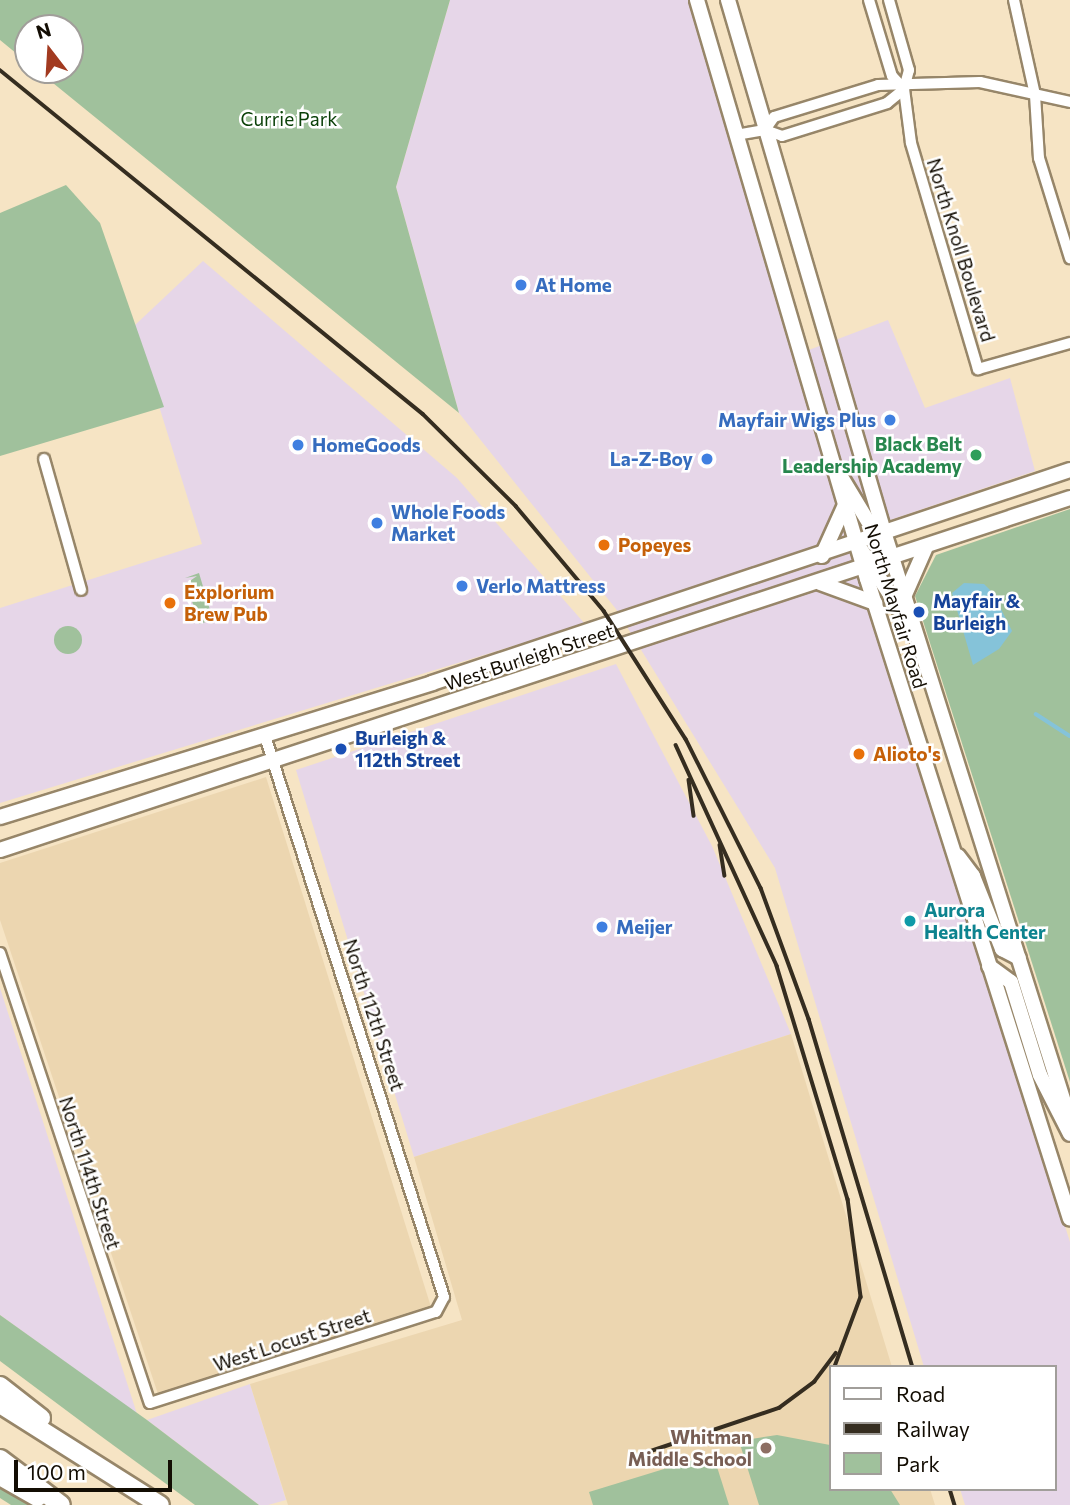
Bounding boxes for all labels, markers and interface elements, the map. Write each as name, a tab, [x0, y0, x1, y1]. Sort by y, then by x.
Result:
north arrow	[14, 14, 84, 84]
text: N	[33, 17, 53, 43]
park label: Currie Park	[240, 108, 338, 130]
street label: North Knoll Boulevard	[922, 156, 1000, 344]
place label: At Home	[535, 274, 612, 296]
marker: At Home	[513, 277, 529, 293]
place label: Mayfair Wigs Plus	[718, 409, 876, 431]
marker: Mayfair Wigs Plus	[882, 412, 898, 428]
place label: Black Belt Leadership Academy	[782, 433, 962, 477]
place label: HomeGoods	[312, 434, 421, 456]
marker: HomeGoods	[290, 437, 306, 453]
marker: Black Belt Leadership Academy	[968, 447, 984, 463]
place label: La-Z-Boy	[610, 448, 693, 470]
marker: La-Z-Boy	[699, 451, 715, 467]
place label: Whole Foods Market	[391, 501, 505, 545]
marker: Whole Foods Market	[369, 515, 385, 531]
street label: North Mayfair Road	[860, 521, 932, 691]
place label: Popeyes	[618, 534, 691, 556]
marker: Popeyes	[596, 537, 612, 553]
place label: Verlo Mattress	[476, 575, 606, 597]
marker: Verlo Mattress	[454, 578, 470, 594]
place label: Explorium Brew Pub	[184, 581, 274, 625]
place label: Mayfair & Burleigh	[933, 590, 1020, 634]
marker: Explorium Brew Pub	[162, 595, 178, 611]
marker: Mayfair & Burleigh	[911, 604, 927, 620]
street label: West Burleigh Street	[441, 619, 617, 695]
place label: Burleigh & 112th Street	[355, 727, 460, 771]
marker: Burleigh & 112th Street	[333, 741, 349, 757]
place label: Alioto's	[873, 743, 941, 765]
marker: Alioto's	[851, 746, 867, 762]
place label: Aurora Health Center	[924, 899, 1046, 943]
marker: Aurora Health Center	[902, 913, 918, 929]
place label: Meijer	[616, 916, 673, 938]
marker: Meijer	[594, 919, 610, 935]
street label: North 112th Street	[339, 936, 409, 1094]
street label: North 114th Street	[55, 1094, 125, 1252]
street label: West Locust Street	[210, 1304, 374, 1376]
legend	[828, 1365, 1056, 1491]
text: Road	[896, 1381, 945, 1406]
text: Railway	[896, 1416, 970, 1441]
place label: Whitman Middle School	[628, 1426, 752, 1470]
marker: Whitman Middle School	[758, 1440, 774, 1456]
scale bar	[18, 1446, 175, 1490]
text: Park	[896, 1451, 940, 1476]
text: 100 m	[27, 1459, 86, 1484]

